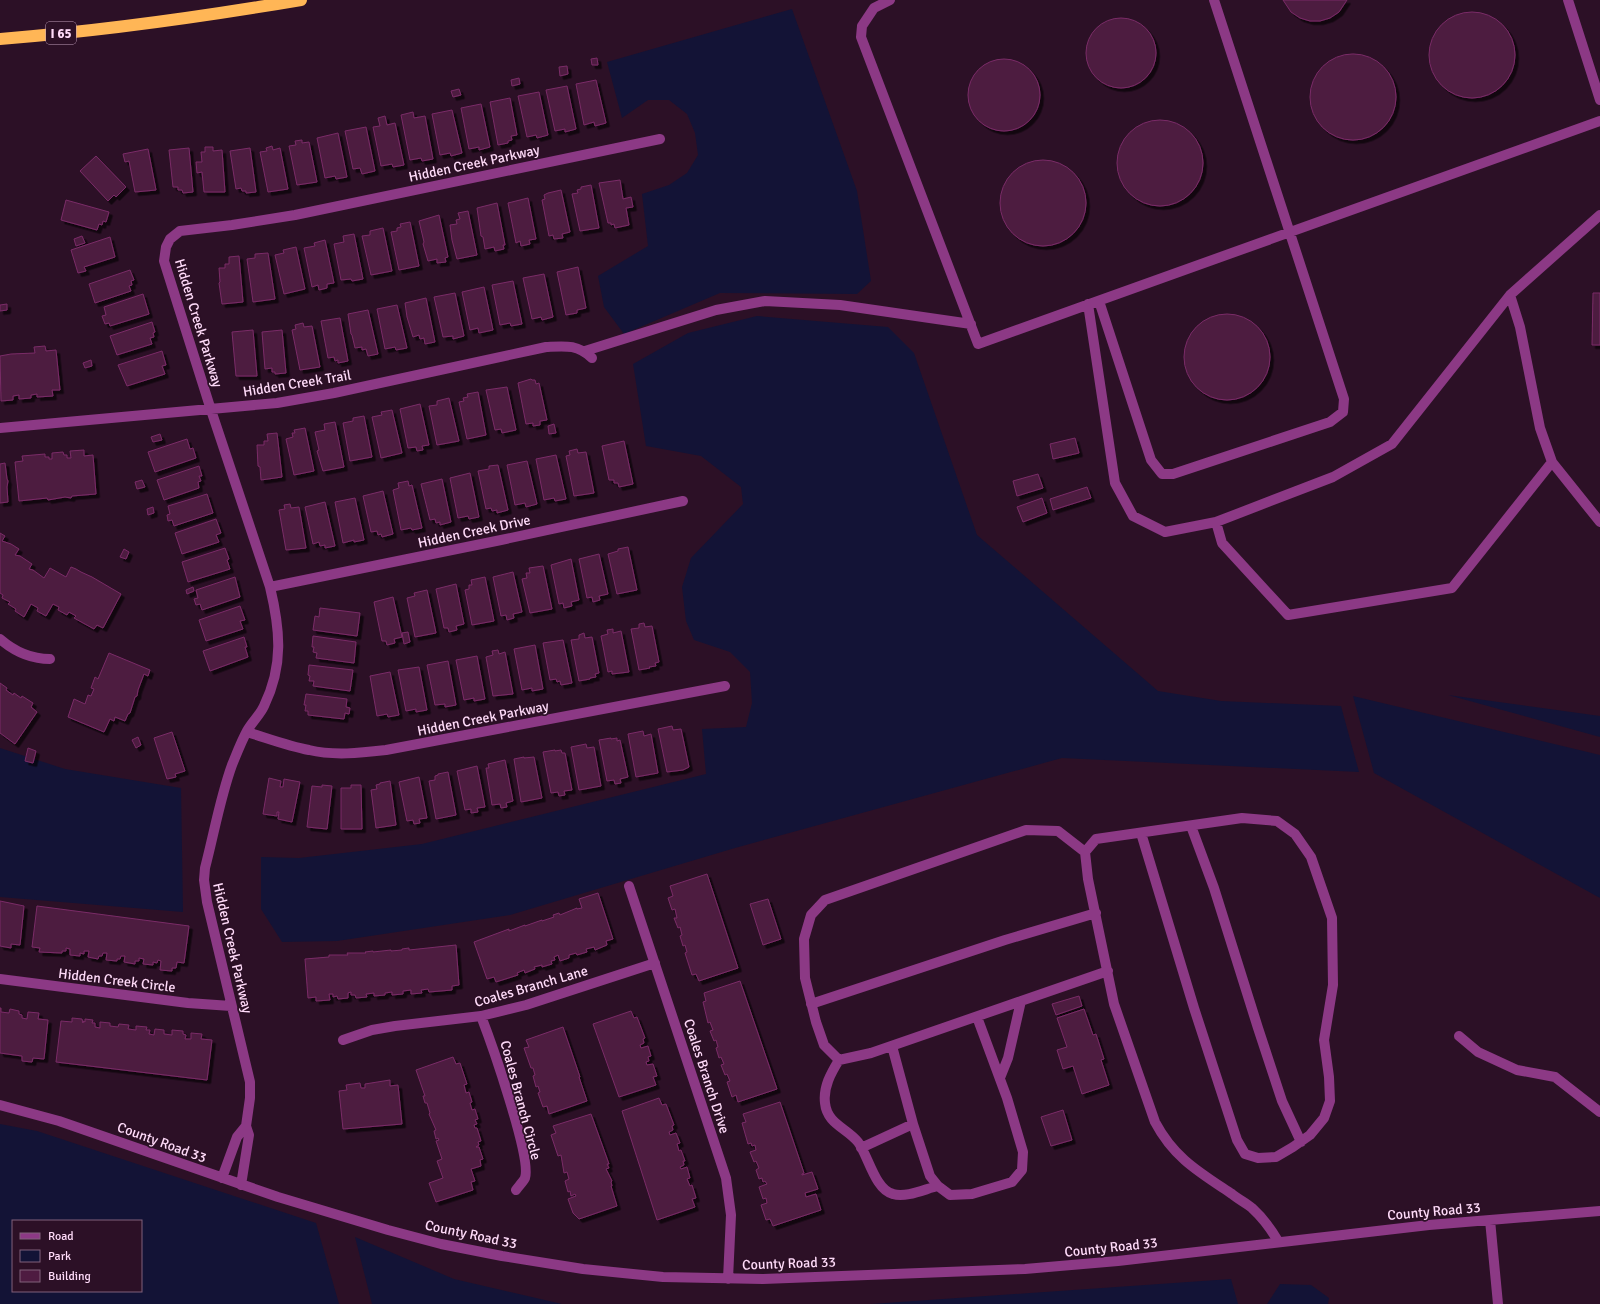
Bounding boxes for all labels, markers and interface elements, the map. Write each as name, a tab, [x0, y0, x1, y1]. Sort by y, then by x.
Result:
road number: I 65	[46, 22, 76, 44]
street label: Hidden Creek Parkway	[407, 141, 542, 186]
street label: Hidden Creek Parkway	[171, 257, 226, 390]
street label: Hidden Creek Trail	[242, 367, 353, 400]
street label: Hidden Creek Drive	[416, 511, 532, 552]
street label: Hidden Creek Parkway	[416, 697, 551, 740]
street label: Hidden Creek Parkway	[209, 881, 256, 1016]
street label: Coales Branch Lane	[472, 962, 590, 1011]
street label: Hidden Creek Circle	[57, 965, 177, 996]
street label: Coales Branch Drive	[680, 1017, 733, 1136]
street label: Coales Branch Circle	[496, 1039, 545, 1162]
street label: County Road 33	[115, 1118, 209, 1166]
street label: County Road 33	[1387, 1199, 1481, 1224]
street label: County Road 33	[423, 1216, 518, 1253]
legend	[12, 1220, 142, 1292]
text: Road	[48, 1229, 74, 1244]
street label: County Road 33	[1064, 1234, 1159, 1261]
text: Park	[48, 1249, 71, 1264]
street label: County Road 33	[742, 1253, 836, 1274]
text: Building	[48, 1269, 91, 1284]

